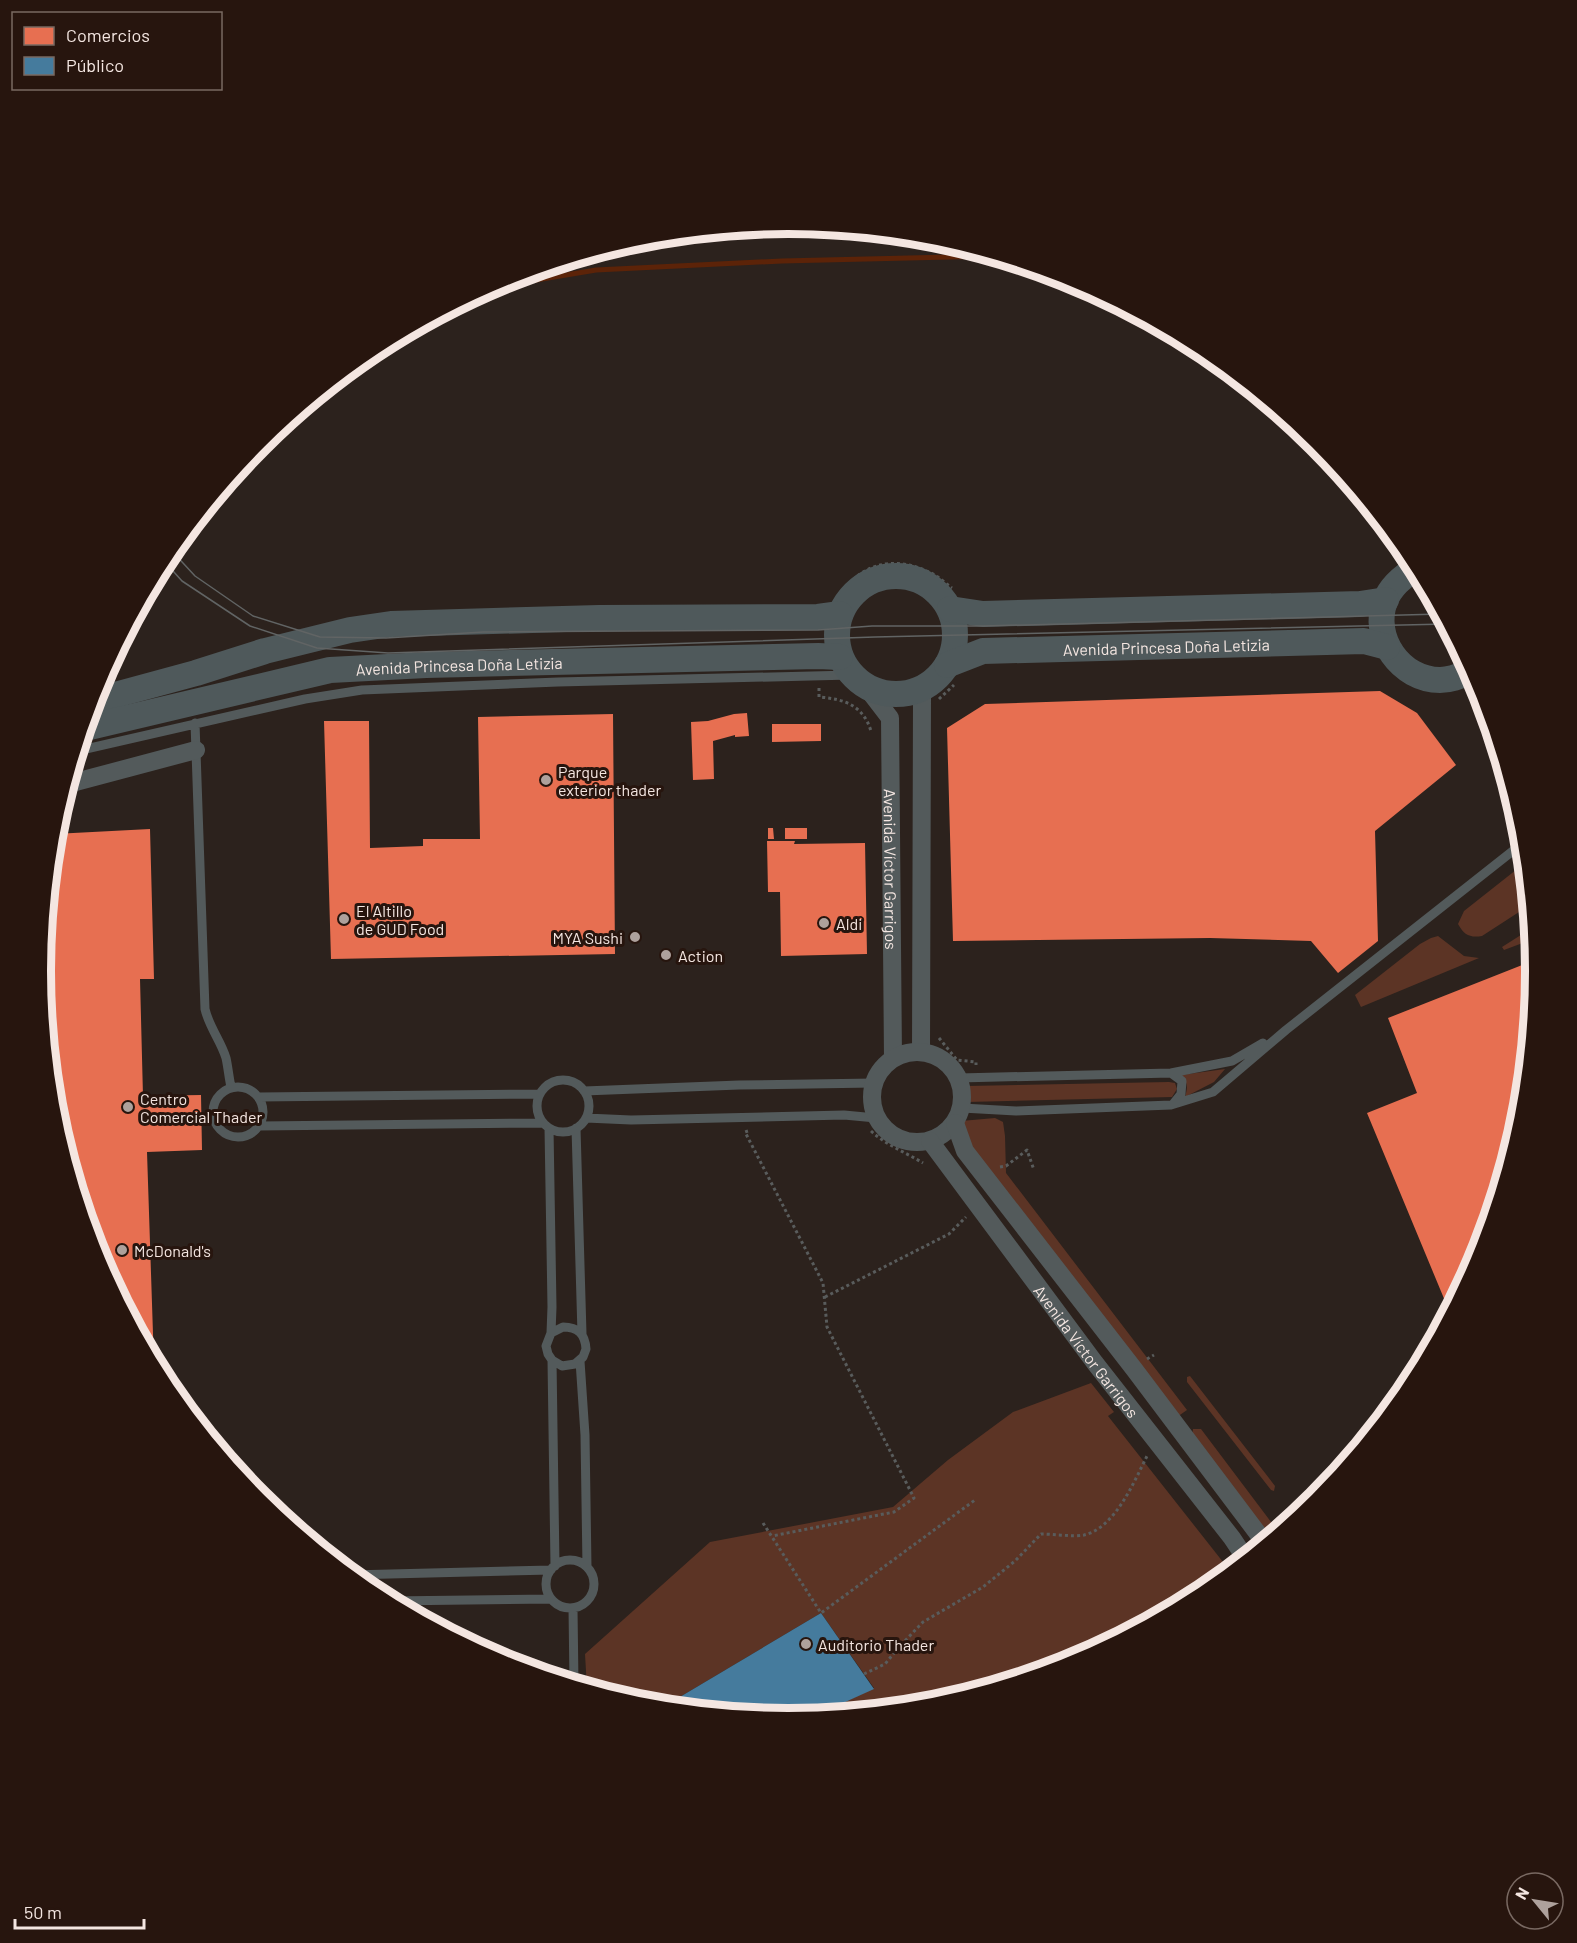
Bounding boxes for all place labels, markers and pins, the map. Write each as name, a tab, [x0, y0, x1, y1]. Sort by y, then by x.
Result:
place label: Parque exterior thader	[558, 762, 662, 799]
marker: Parque exterior thader	[539, 773, 553, 787]
place label: El Altillo de GUD Food	[356, 901, 444, 938]
marker: El Altillo de GUD Food	[337, 912, 351, 926]
place label: Aldi	[836, 914, 862, 933]
marker: Aldi	[817, 916, 831, 930]
place label: MYA Sushi	[553, 928, 623, 947]
marker: MYA Sushi	[628, 930, 642, 944]
place label: Action	[678, 946, 723, 965]
marker: Action	[659, 948, 673, 962]
place label: Centro Comercial Thader	[140, 1089, 262, 1126]
marker: Centro Comercial Thader	[121, 1100, 135, 1114]
place label: McDonald's	[134, 1241, 211, 1260]
marker: McDonald's	[115, 1243, 129, 1257]
place label: Auditorio Thader	[818, 1635, 934, 1654]
marker: Auditorio Thader	[799, 1637, 813, 1651]

